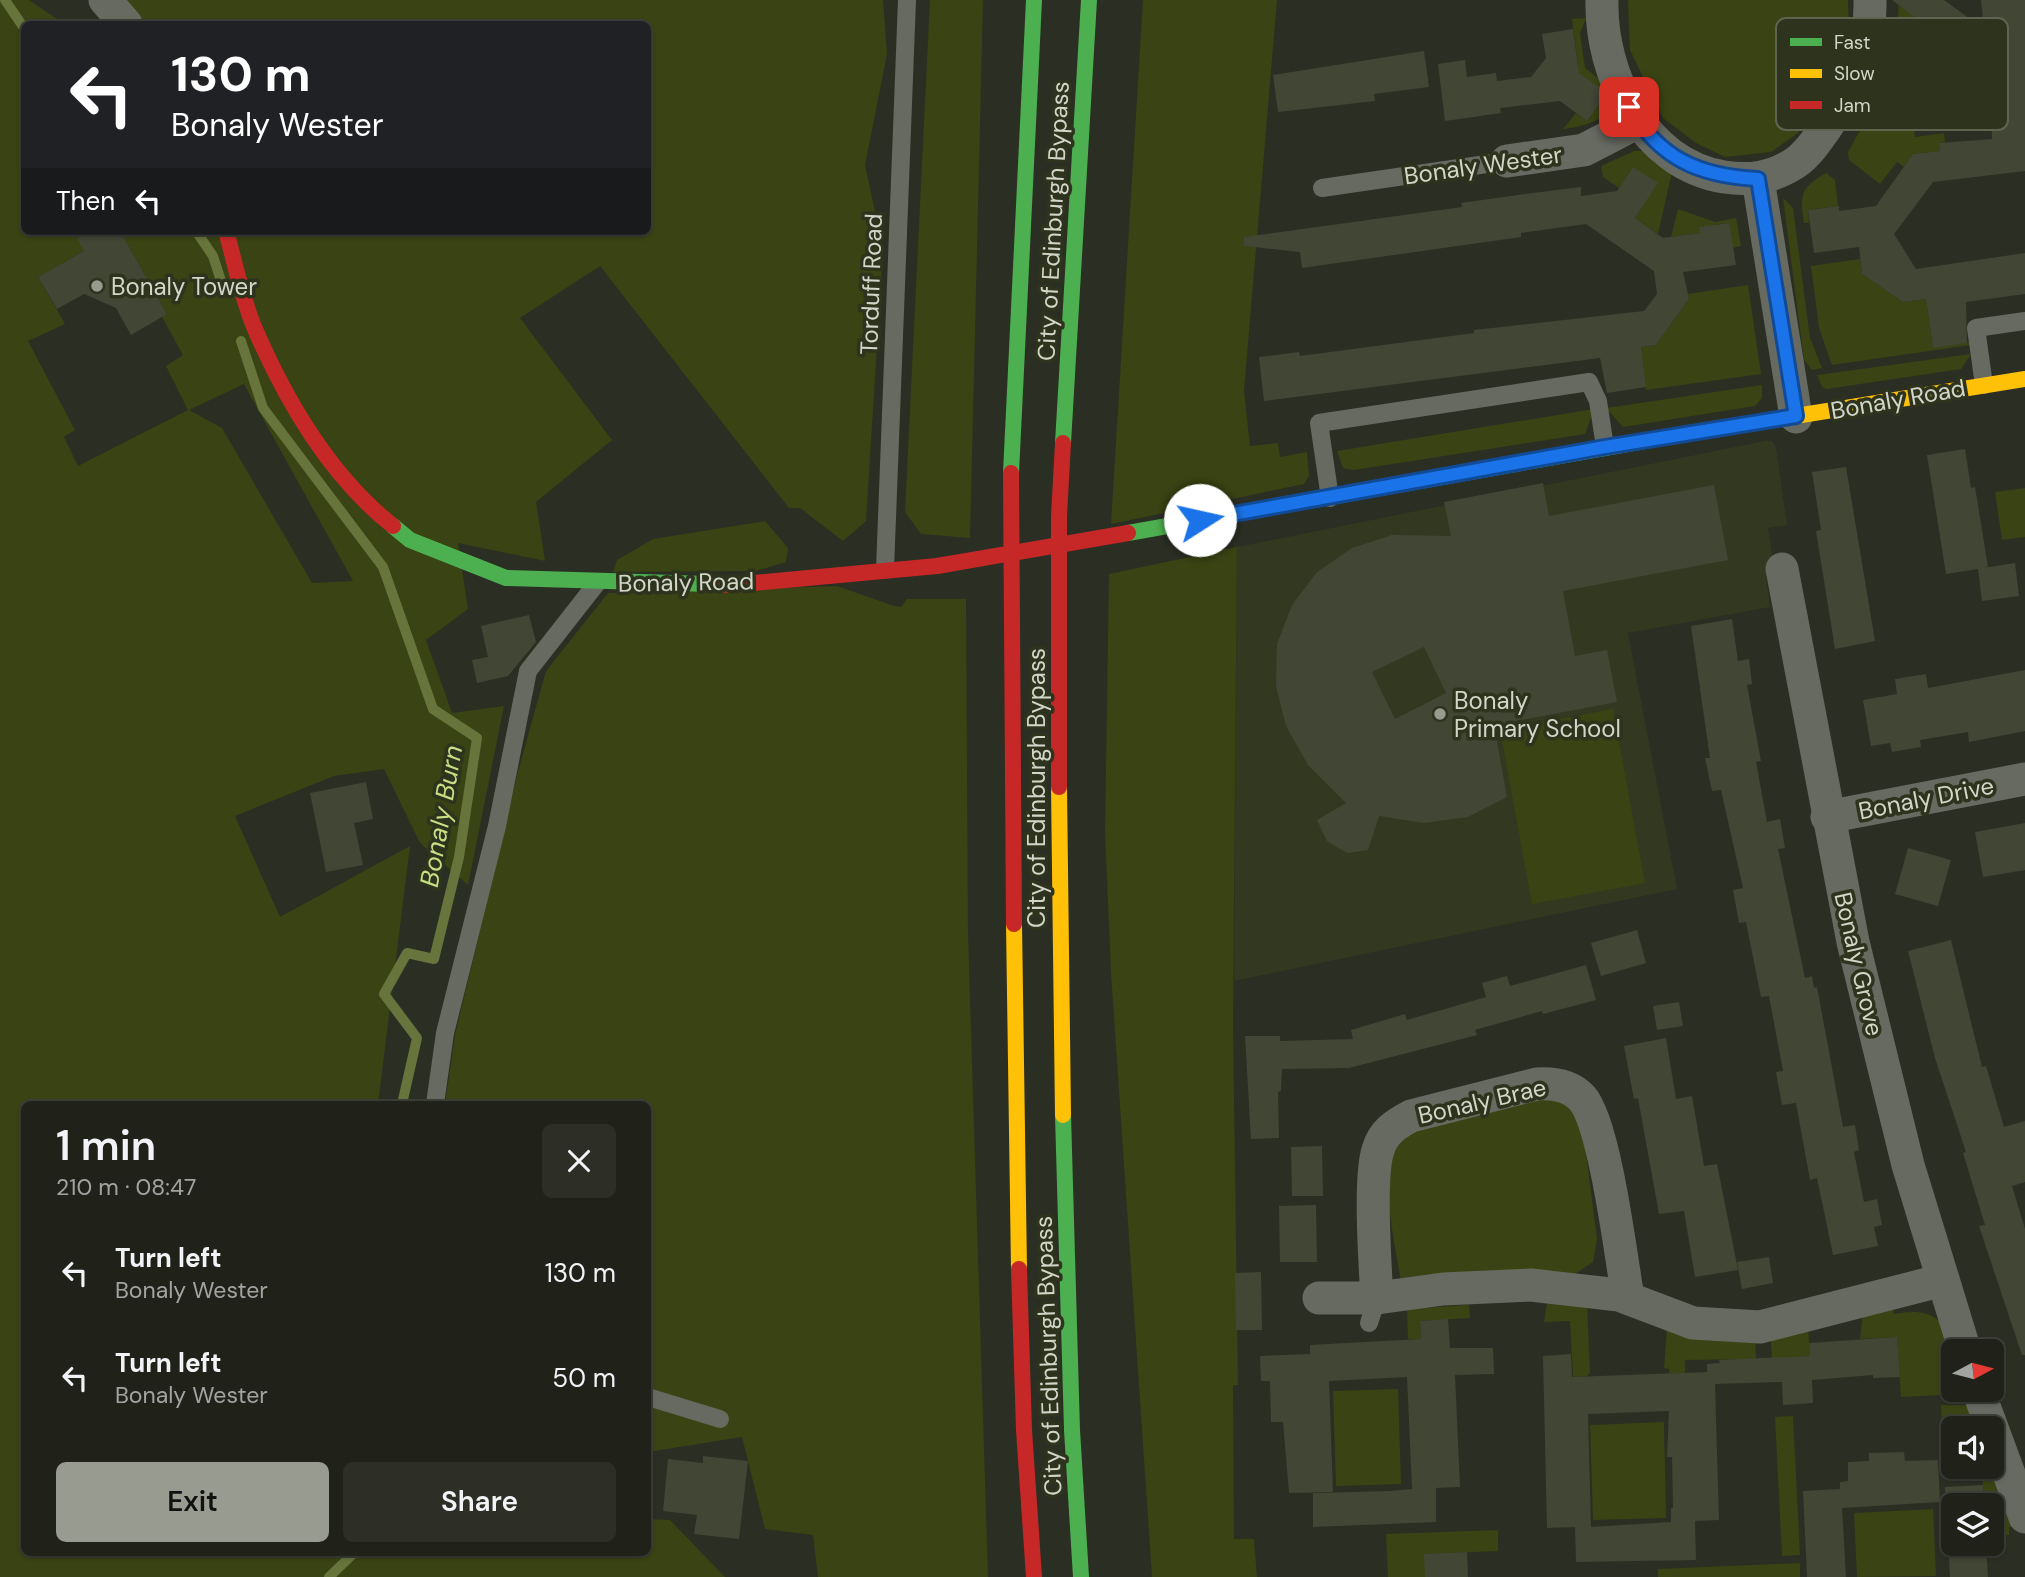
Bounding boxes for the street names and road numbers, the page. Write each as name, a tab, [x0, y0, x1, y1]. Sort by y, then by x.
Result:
street label: City of Edinburgh Bypass	[1030, 80, 1076, 362]
street label: Bonaly Wester	[1402, 139, 1564, 191]
street label: Torduff Road	[853, 213, 889, 355]
street label: Bonaly Road	[1828, 372, 1968, 426]
street label: Bonaly Road	[617, 565, 755, 599]
street label: City of Edinburgh Bypass	[1021, 648, 1052, 928]
street label: Bonaly Drive	[1856, 770, 1996, 826]
street label: Bonaly Grove	[1827, 889, 1891, 1039]
street label: Bonaly Brae	[1415, 1071, 1549, 1131]
street label: City of Edinburgh Bypass	[1028, 1216, 1068, 1496]

